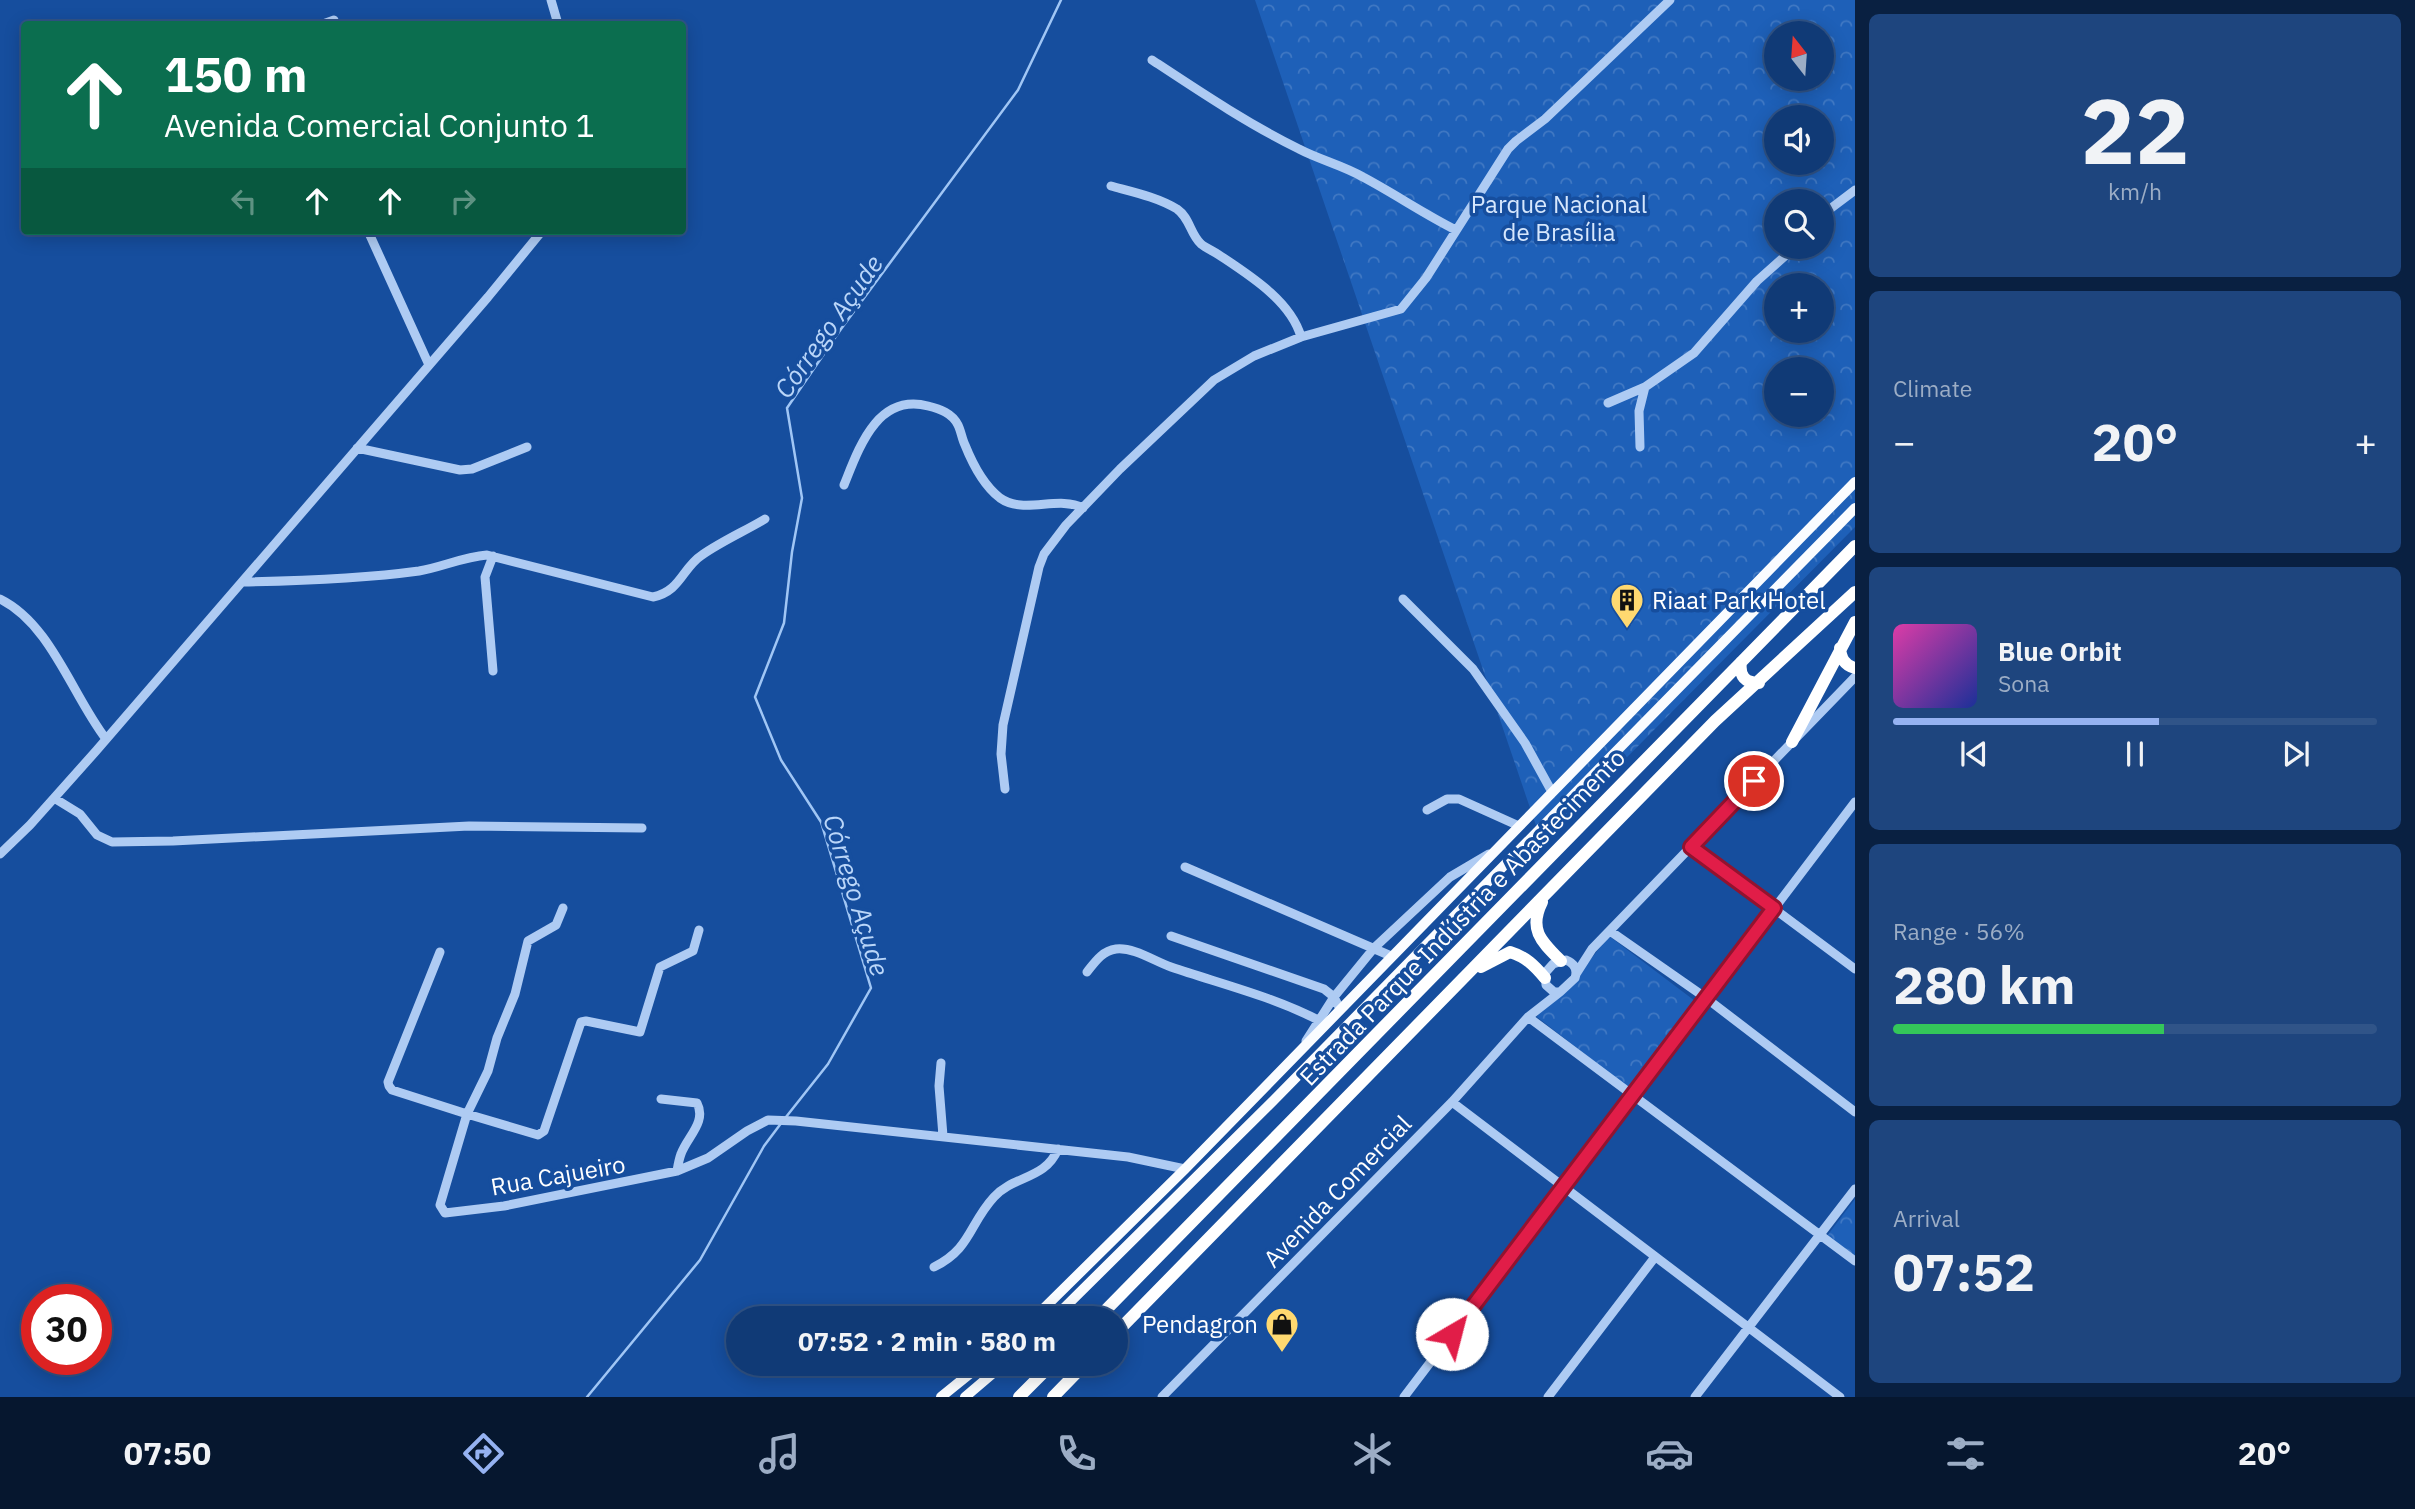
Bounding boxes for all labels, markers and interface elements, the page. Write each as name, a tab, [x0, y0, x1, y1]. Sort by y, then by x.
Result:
north arrow	[1764, 21, 1834, 91]
map controls	[1764, 21, 1834, 427]
text: 150 m	[164, 42, 308, 105]
icon: ahead	[49, 49, 140, 140]
text: 22	[2080, 71, 2190, 189]
text: Avenida Comercial Conjunto 1	[164, 104, 595, 146]
button: sound	[1764, 105, 1834, 175]
text: km/h	[2108, 176, 2162, 206]
icon: left	[225, 182, 263, 220]
icon: ahead	[298, 182, 336, 220]
icon: ahead	[371, 182, 409, 220]
icon: right	[444, 182, 482, 220]
park label: Parque Nacional de Brasília	[1471, 188, 1647, 248]
button: search	[1764, 189, 1834, 259]
water label: Córrego Açude	[766, 248, 890, 404]
button: +	[1764, 273, 1834, 343]
button: −	[1764, 357, 1834, 427]
text: Climate	[1893, 373, 1972, 403]
text: 20°	[2092, 408, 2178, 475]
text: −	[1893, 417, 1916, 466]
text: +	[2354, 417, 2377, 466]
building icon: Riaat Park Hotel	[1608, 581, 1646, 630]
place label: Riaat Park Hotel	[1652, 584, 1826, 616]
text: Blue Orbit	[1998, 634, 2122, 668]
text: Sona	[1998, 668, 2050, 698]
icon: previous	[1955, 735, 1993, 773]
icon: pause	[2116, 735, 2154, 773]
icon: next	[2277, 735, 2315, 773]
street label: Estrada Parque Indústria e Abastecimento	[1292, 742, 1632, 1092]
pin	[1724, 751, 1784, 811]
icon: arrive	[1735, 762, 1773, 800]
water label: Córrego Açude	[816, 810, 898, 980]
text: Range · 56%	[1893, 916, 2025, 946]
text: 280 km	[1893, 951, 2075, 1018]
street label: Avenida Comercial	[1256, 1108, 1418, 1274]
street label: Rua Cajueiro	[488, 1147, 628, 1203]
text: Arrival	[1893, 1203, 1960, 1233]
text: 07:52	[1893, 1238, 2035, 1305]
speed limit sign: 30	[21, 1284, 112, 1375]
position arrow	[1415, 1297, 1489, 1371]
shop icon: Pendagron	[1263, 1305, 1301, 1354]
place label: Pendagron	[1142, 1308, 1258, 1340]
text: 07:52 · 2 min · 580 m	[798, 1324, 1056, 1358]
icon: directions	[459, 1429, 508, 1478]
icon: music	[755, 1429, 804, 1478]
icon: phone	[1052, 1429, 1101, 1478]
icon: climate	[1348, 1429, 1397, 1478]
icon: car	[1645, 1429, 1694, 1478]
icon: filters	[1941, 1429, 1990, 1478]
text: 07:50	[124, 1432, 211, 1474]
text: 20°	[2238, 1432, 2291, 1474]

